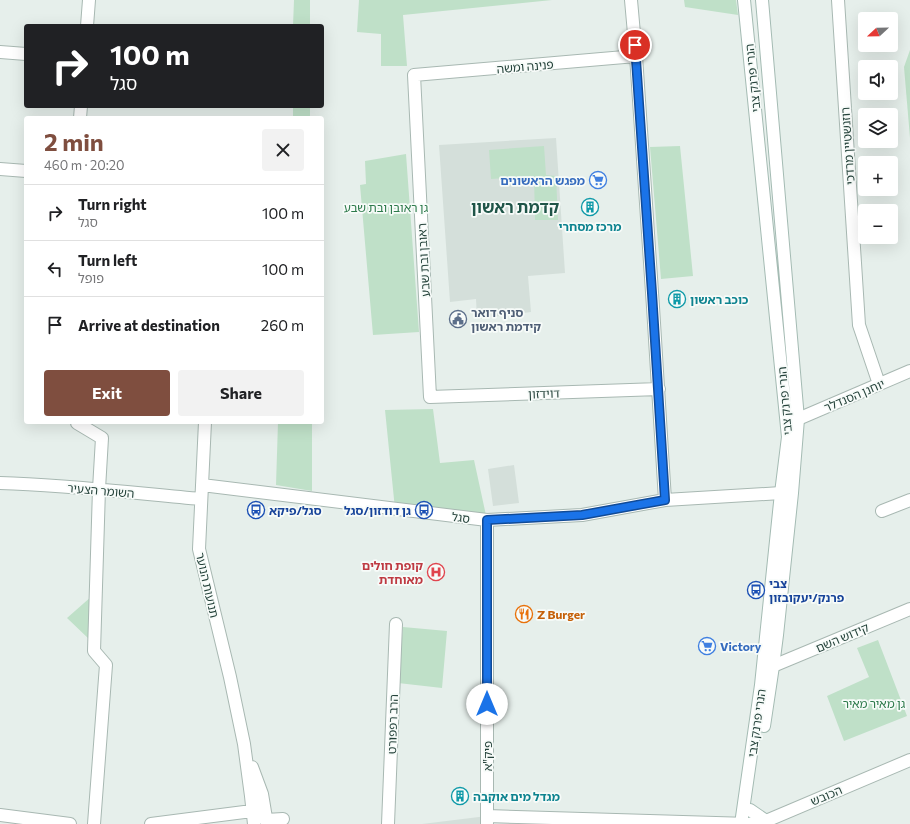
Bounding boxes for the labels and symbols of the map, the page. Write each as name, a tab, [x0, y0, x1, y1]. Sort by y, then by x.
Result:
north arrow	[858, 12, 898, 52]
pin	[618, 28, 652, 62]
street label: הנרי פרנק צבי	[741, 43, 763, 113]
street label: פנינה ומשה	[496, 57, 554, 75]
street label: רוזנשטיין מרדכי	[837, 107, 857, 185]
supermarket icon: מפגש הראשונים	[588, 170, 608, 190]
place label: מפגש הראשונים	[500, 173, 586, 187]
district label: קדמת ראשון	[471, 197, 560, 216]
building icon: מרכז מסחרי	[580, 197, 600, 217]
park label: גן ראובן ובת שבע	[344, 200, 429, 214]
place label: מרכז מסחרי	[559, 219, 622, 233]
street label: ראובן ובת שבע	[414, 223, 432, 297]
building icon: כוכב ראשון	[667, 289, 687, 309]
place label: כוכב ראשון	[690, 292, 748, 306]
place label: סניף דואר קידמת ראשון	[471, 305, 541, 333]
public building icon: סניף דואר קידמת ראשון	[448, 309, 468, 329]
street label: הנרי פרנק צבי	[774, 366, 794, 436]
street label: יוחנן הסנדלר	[821, 376, 887, 414]
street label: דוידזון	[528, 385, 561, 401]
street label: השומר הצעיר	[67, 480, 135, 500]
bus stop icon: סגל/פיקא	[246, 500, 266, 520]
bus stop icon: גן דודזון/סגל	[414, 500, 434, 520]
place label: סגל/פיקא	[269, 503, 322, 517]
place label: גן דודזון/סגל	[344, 503, 411, 517]
street label: סגל	[451, 509, 471, 525]
street label: תנועות הנוער	[194, 551, 222, 619]
place label: קופת חולים מאוחדת	[362, 558, 424, 586]
hospital icon: קופת חולים מאוחדת	[426, 562, 446, 582]
place label: צבי פרנק/יעקובזון	[769, 576, 845, 604]
bus stop icon: צבי פרנק/יעקובזון	[746, 580, 766, 600]
restaurant icon: Z Burger	[514, 604, 534, 624]
place label: Z Burger	[537, 607, 585, 621]
street label: קידוש השם	[813, 619, 871, 655]
supermarket icon: Victory	[697, 636, 717, 656]
place label: Victory	[720, 639, 762, 653]
position arrow	[466, 683, 508, 725]
street label: הנרי פרנק צבי	[744, 688, 768, 758]
street label: הרב רפפורט	[384, 694, 400, 754]
park label: גן מאיר מאיר	[843, 696, 906, 710]
street label: פיק"א	[480, 741, 494, 771]
street label: הכובש	[808, 782, 844, 808]
building icon: מגדל מים אוקבה	[450, 786, 470, 806]
place label: מגדל מים אוקבה	[473, 789, 561, 803]

